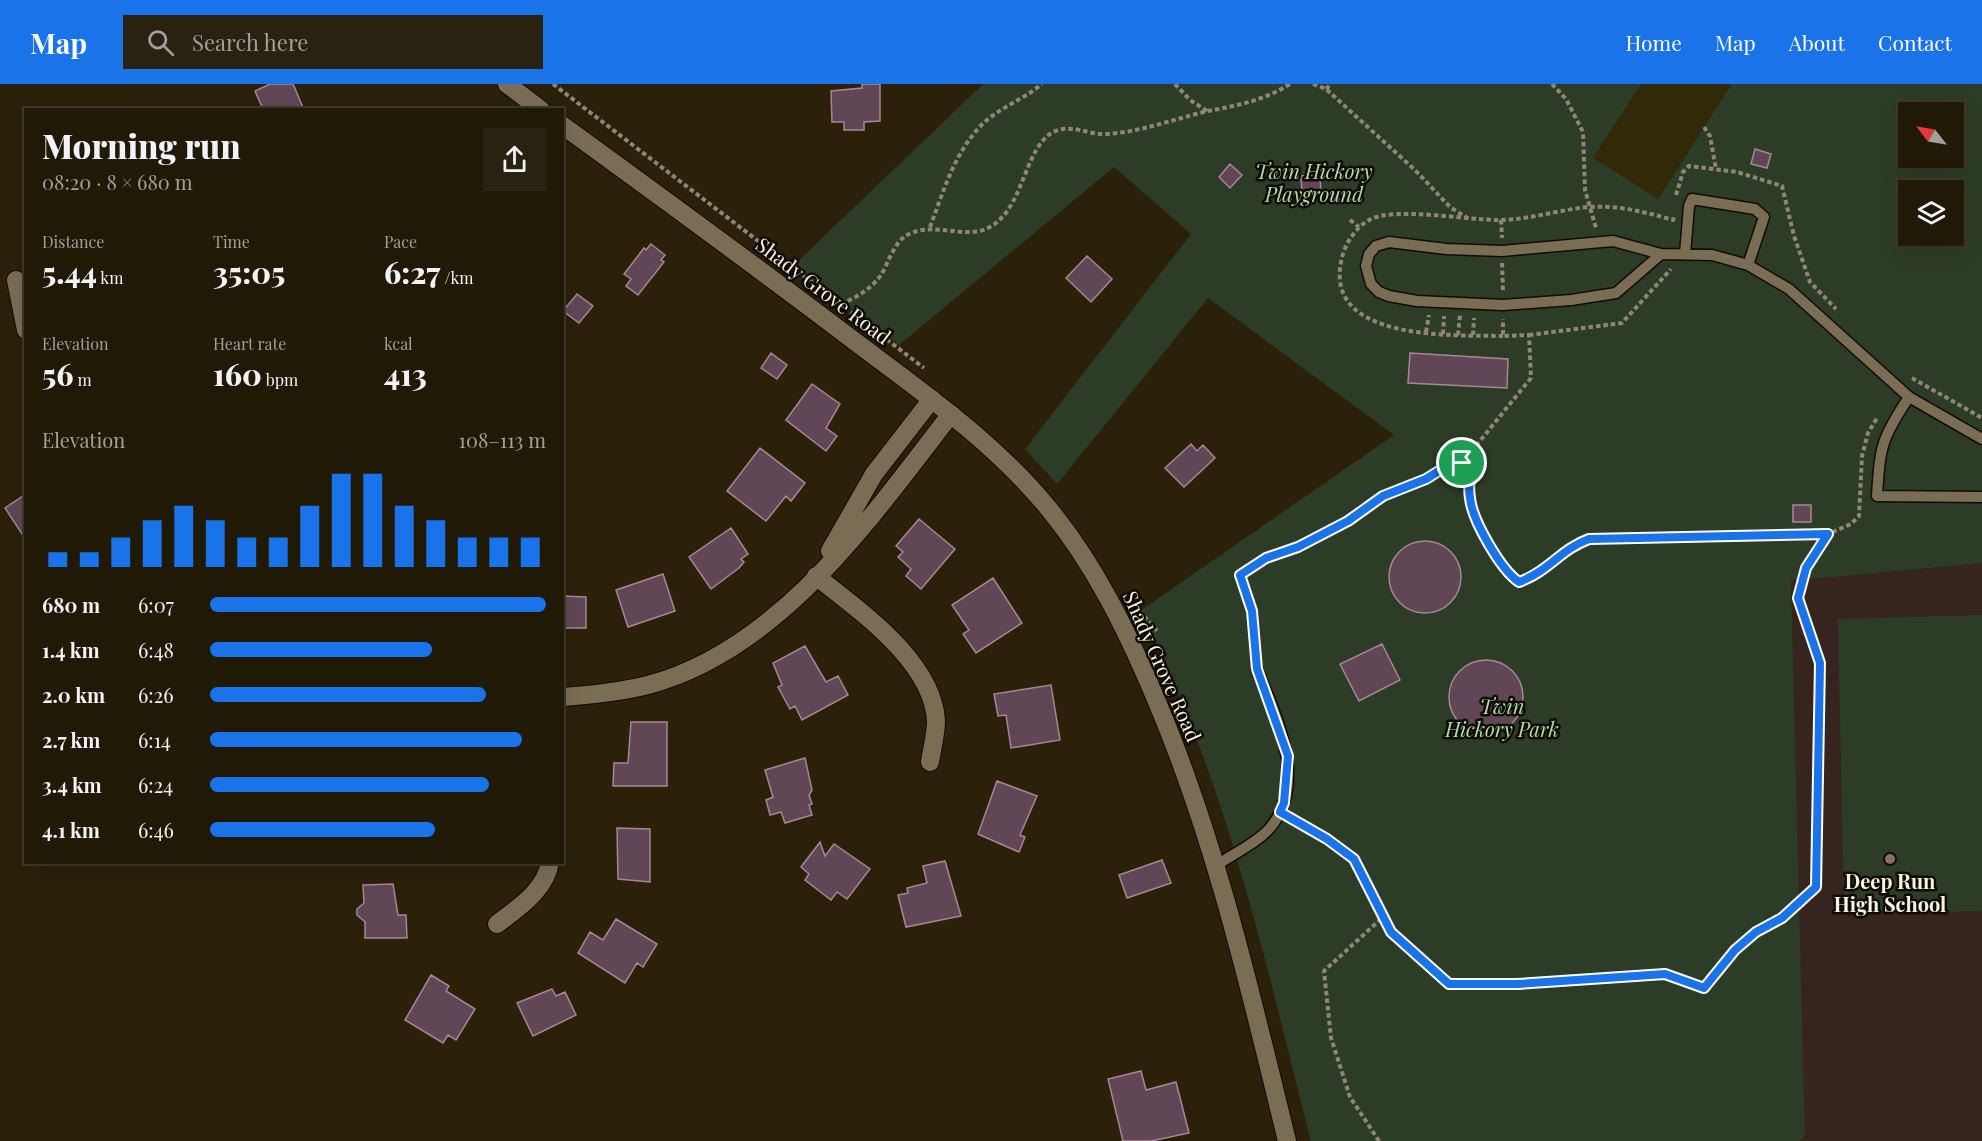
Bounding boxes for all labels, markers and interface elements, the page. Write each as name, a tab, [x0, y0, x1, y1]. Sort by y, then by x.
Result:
search box	[123, 15, 543, 69]
text: Map	[30, 24, 87, 61]
icon: search	[144, 26, 177, 59]
text: Search here	[192, 27, 308, 57]
text: Home	[1626, 28, 1682, 56]
text: Map	[1715, 28, 1756, 56]
text: About	[1789, 28, 1845, 56]
text: Contact	[1878, 28, 1952, 56]
north arrow	[1898, 102, 1964, 168]
map controls	[1898, 102, 1964, 246]
text: Morning run	[42, 123, 241, 167]
button: share	[483, 128, 546, 191]
park label: Twin Hickory Playground	[1255, 157, 1373, 207]
text: 08:20 · 8 × 680 m	[42, 168, 193, 195]
button: layers	[1898, 180, 1964, 246]
street label: Shady Grove Road	[751, 230, 897, 350]
text: Distance	[42, 231, 104, 252]
text: Time	[213, 231, 250, 252]
text: Pace	[384, 231, 417, 252]
text: 5.44	[42, 252, 97, 292]
text: 35:05	[213, 252, 285, 292]
text: 6:27	[384, 252, 441, 292]
text: km	[97, 267, 123, 288]
text: /km	[441, 267, 473, 288]
text: Elevation	[42, 333, 109, 354]
text: Heart rate	[213, 333, 286, 354]
text: kcal	[384, 333, 413, 354]
text: 56	[42, 354, 74, 394]
text: 160	[213, 354, 262, 394]
text: 413	[384, 354, 427, 394]
text: m	[74, 369, 92, 390]
text: bpm	[262, 369, 298, 390]
text: Elevation	[42, 426, 125, 453]
text: 108–113 m	[459, 426, 546, 453]
pin	[1436, 437, 1487, 488]
icon: arrive	[1445, 446, 1478, 479]
street label: Shady Grove Road	[1118, 586, 1208, 746]
text: 680 m	[42, 591, 100, 618]
text: 6:07	[138, 591, 174, 618]
text: 1.4 km	[42, 636, 100, 663]
text: 6:48	[138, 636, 174, 663]
text: 2.0 km	[42, 681, 105, 708]
text: 6:26	[138, 681, 174, 708]
park label: Twin Hickory Park	[1444, 692, 1559, 742]
text: 2.7 km	[42, 726, 100, 753]
text: 6:14	[138, 726, 171, 753]
text: 3.4 km	[42, 771, 102, 798]
text: 6:24	[138, 771, 173, 798]
text: 4.1 km	[42, 816, 100, 843]
text: 6:46	[138, 816, 174, 843]
marker: Deep Run High School	[1883, 852, 1897, 866]
place label: Deep Run High School	[1834, 867, 1946, 917]

